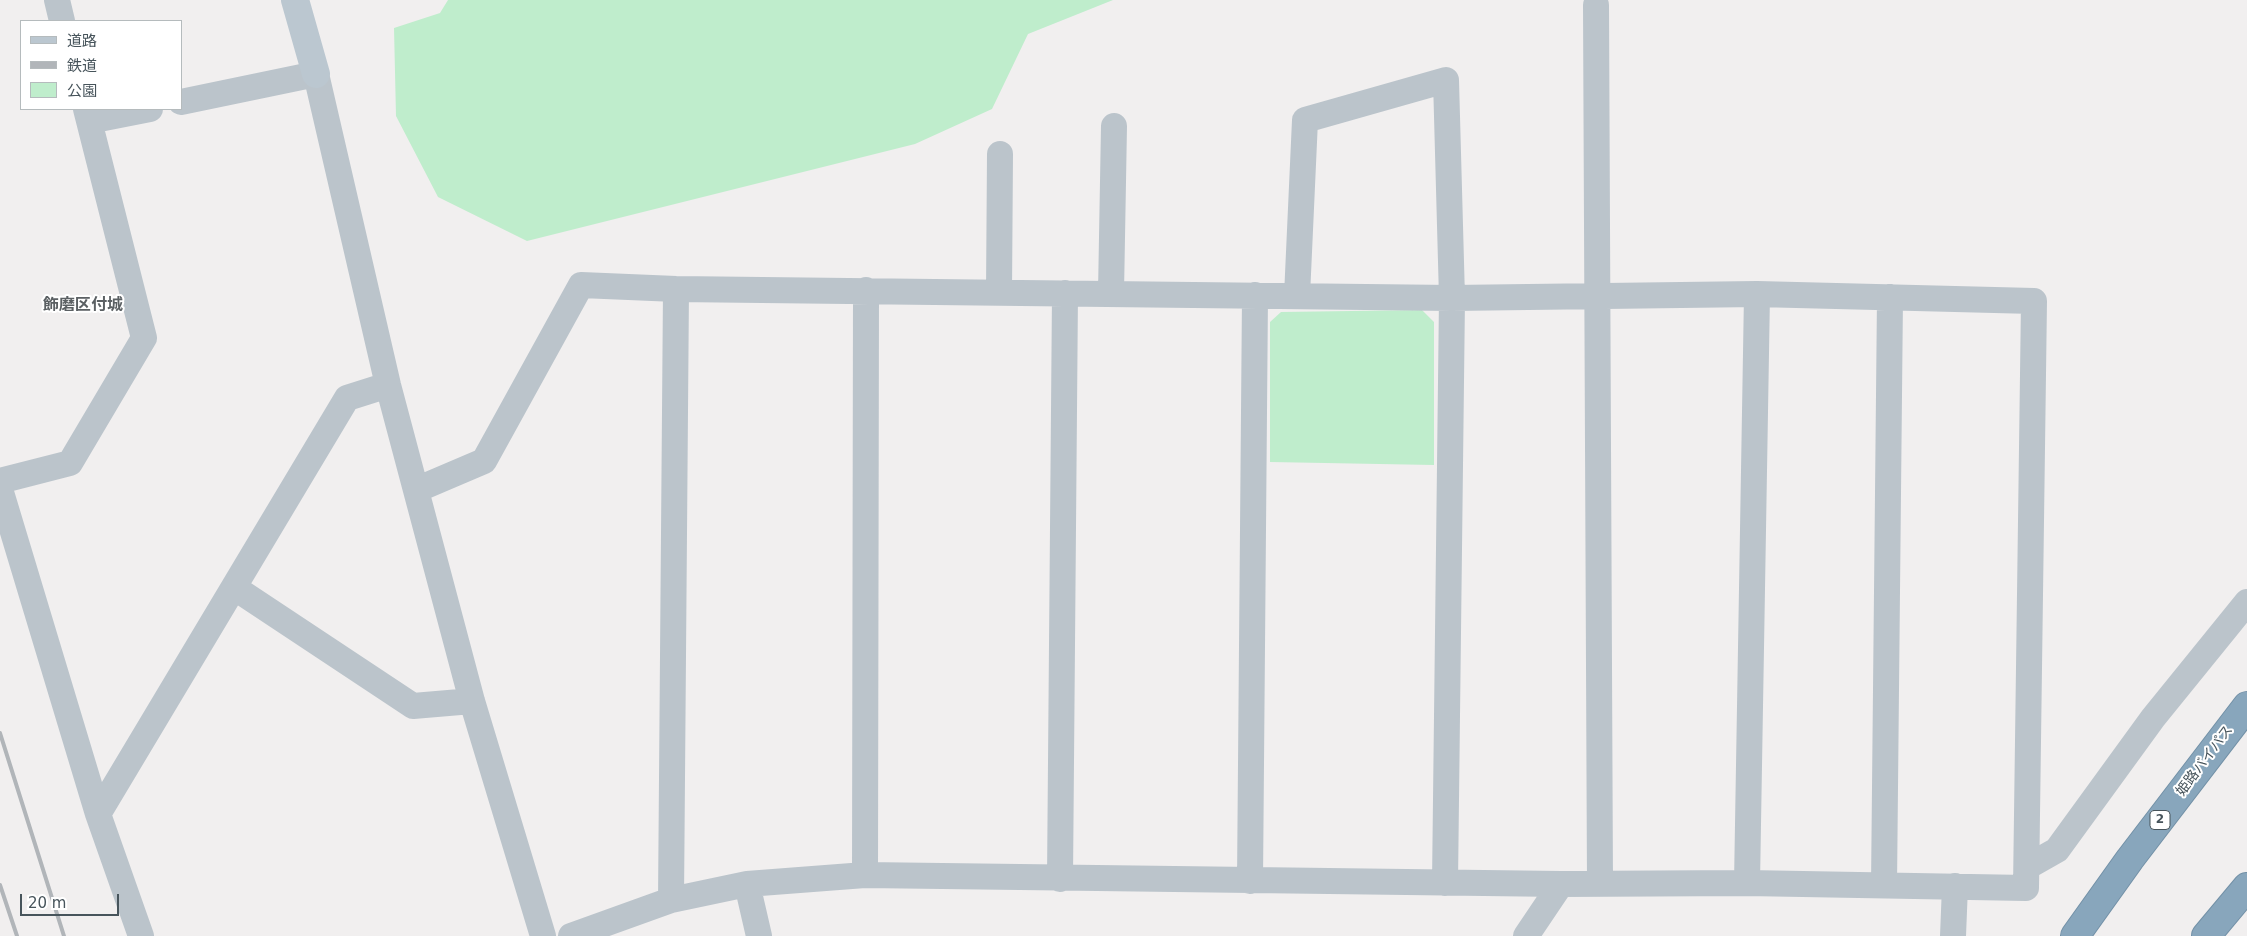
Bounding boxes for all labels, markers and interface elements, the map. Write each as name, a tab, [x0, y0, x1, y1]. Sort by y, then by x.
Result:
legend	[20, 20, 182, 110]
text: 道路	[67, 32, 97, 50]
text: 鉄道	[67, 57, 97, 75]
text: 公園	[67, 82, 97, 100]
district label: 飾磨区付城	[43, 296, 123, 316]
street label: 姫路バイパス	[2173, 722, 2237, 800]
road number: 2	[2150, 810, 2170, 830]
scale bar	[22, 884, 121, 916]
text: 20 m	[28, 894, 66, 912]

